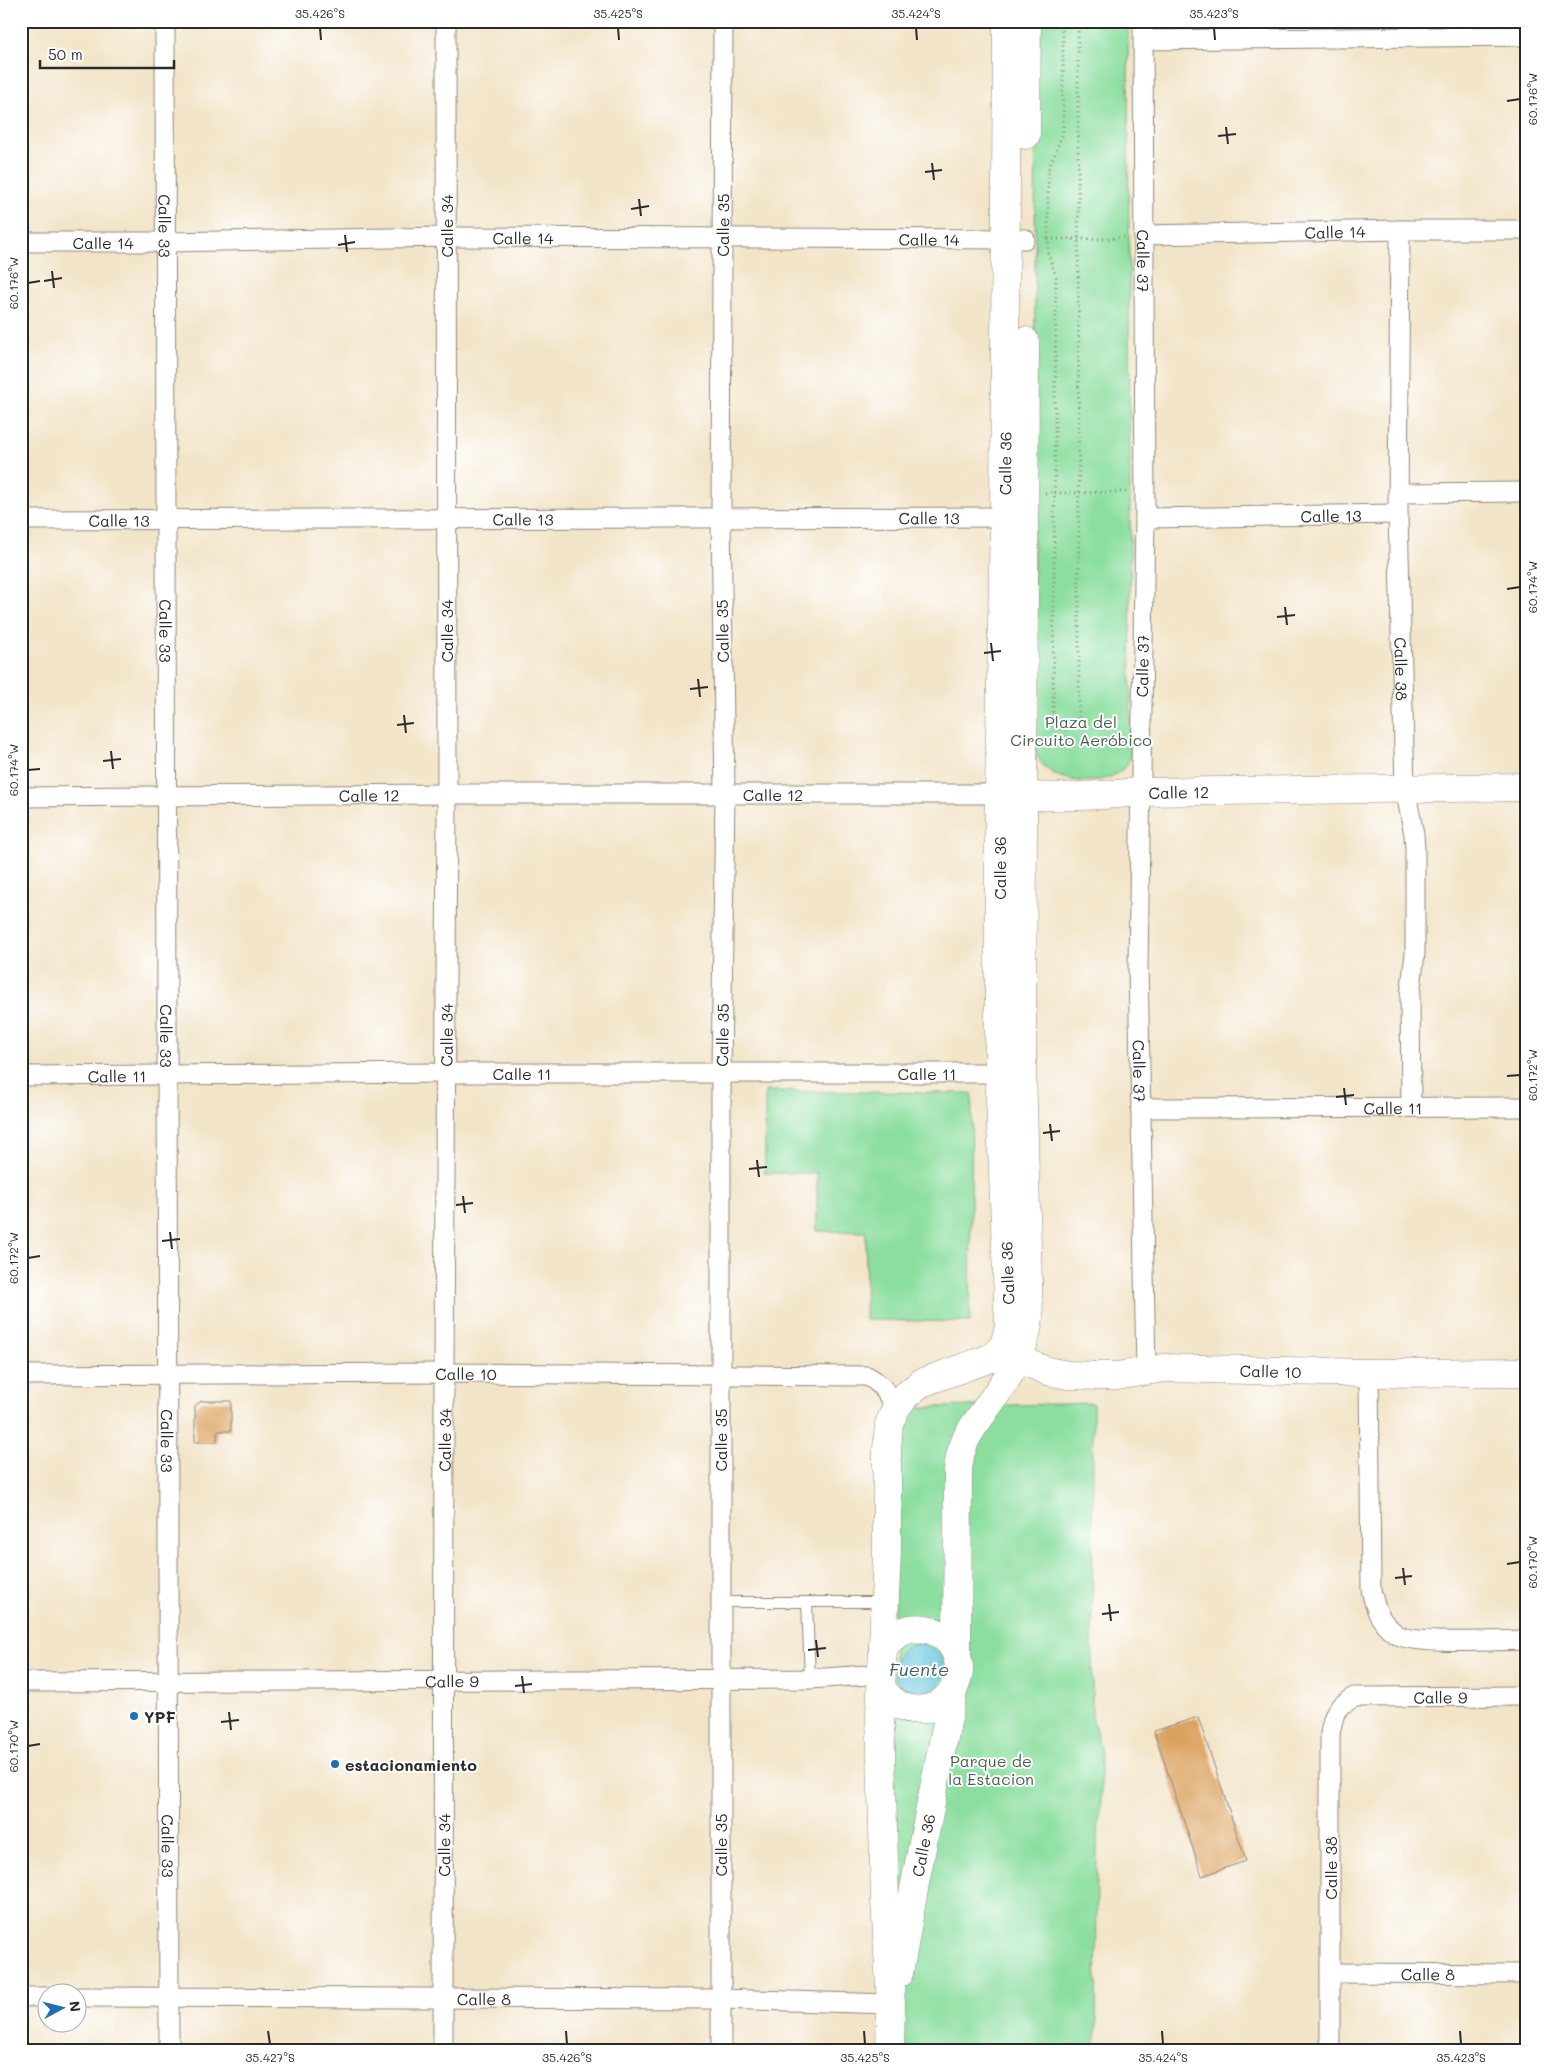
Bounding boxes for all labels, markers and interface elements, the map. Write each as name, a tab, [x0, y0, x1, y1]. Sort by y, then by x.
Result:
text: 35.426°S	[295, 5, 345, 21]
text: 35.425°S	[593, 5, 643, 21]
text: 35.424°S	[891, 5, 941, 21]
text: 35.423°S	[1189, 5, 1239, 21]
scale bar	[40, 38, 174, 70]
text: 50 m	[48, 44, 83, 64]
text: 60.176°W	[1524, 73, 1540, 125]
street label: Calle 35	[712, 193, 733, 257]
street label: Calle 33	[155, 194, 176, 258]
street label: Calle 34	[436, 194, 457, 258]
street label: Calle 14	[1304, 220, 1366, 242]
street label: Calle 14	[492, 227, 554, 248]
street label: Calle 14	[898, 228, 960, 249]
street label: Calle 37	[1133, 230, 1155, 293]
street label: Calle 14	[72, 232, 134, 253]
text: 60.176°W	[5, 257, 21, 309]
street label: Calle 36	[994, 431, 1015, 495]
street label: Calle 13	[1300, 504, 1362, 526]
street label: Calle 13	[898, 507, 960, 528]
street label: Calle 13	[492, 508, 554, 529]
street label: Calle 13	[88, 509, 150, 530]
text: 60.174°W	[1524, 561, 1540, 613]
street label: Calle 33	[156, 599, 177, 663]
street label: Calle 34	[436, 599, 457, 663]
street label: Calle 35	[711, 599, 733, 663]
street label: Calle 37	[1131, 634, 1153, 698]
street label: Calle 38	[1391, 637, 1413, 701]
park label: Plaza del Circuito Aeróbico	[1010, 711, 1152, 750]
text: 60.174°W	[5, 744, 21, 796]
street label: Calle 12	[1148, 781, 1209, 802]
street label: Calle 12	[339, 784, 399, 805]
street label: Calle 12	[743, 784, 803, 805]
street label: Calle 36	[989, 836, 1010, 900]
street label: Calle 34	[435, 1003, 456, 1067]
street label: Calle 35	[711, 1003, 732, 1067]
street label: Calle 33	[156, 1004, 178, 1068]
street label: Calle 37	[1129, 1039, 1151, 1103]
text: 60.172°W	[1524, 1049, 1540, 1101]
street label: Calle 11	[493, 1063, 551, 1084]
street label: Calle 11	[898, 1063, 956, 1084]
street label: Calle 11	[88, 1065, 146, 1086]
street label: Calle 11	[1364, 1097, 1422, 1118]
text: 60.172°W	[5, 1232, 21, 1284]
street label: Calle 36	[995, 1241, 1019, 1305]
street label: Calle 10	[1239, 1359, 1302, 1382]
street label: Calle 10	[435, 1362, 497, 1384]
street label: Calle 34	[433, 1408, 454, 1472]
street label: Calle 35	[710, 1408, 731, 1472]
street label: Calle 33	[157, 1409, 178, 1473]
text: 60.170°W	[1524, 1536, 1540, 1588]
water label: Fuente	[889, 1657, 949, 1681]
street label: Calle 9	[425, 1670, 479, 1691]
street label: Calle 9	[1413, 1686, 1467, 1707]
place label: YPF	[144, 1706, 176, 1727]
marker: YPF	[128, 1710, 140, 1722]
text: 60.170°W	[5, 1720, 21, 1772]
park label: Parque de la Estacion	[948, 1750, 1034, 1789]
place label: estacionamiento	[345, 1754, 477, 1775]
marker: estacionamiento	[329, 1758, 341, 1770]
street label: Calle 36	[906, 1812, 939, 1878]
street label: Calle 34	[433, 1813, 454, 1877]
street label: Calle 35	[710, 1813, 731, 1877]
street label: Calle 33	[158, 1814, 179, 1878]
street label: Calle 38	[1320, 1836, 1341, 1900]
street label: Calle 8	[1401, 1963, 1455, 1984]
north arrow	[38, 1984, 88, 2034]
street label: Calle 8	[457, 1988, 511, 2009]
text: N	[65, 2000, 85, 2013]
text: 35.427°S	[245, 2049, 295, 2065]
text: 35.426°S	[542, 2049, 592, 2065]
text: 35.425°S	[840, 2049, 890, 2065]
text: 35.424°S	[1138, 2049, 1188, 2065]
text: 35.423°S	[1436, 2049, 1486, 2065]

